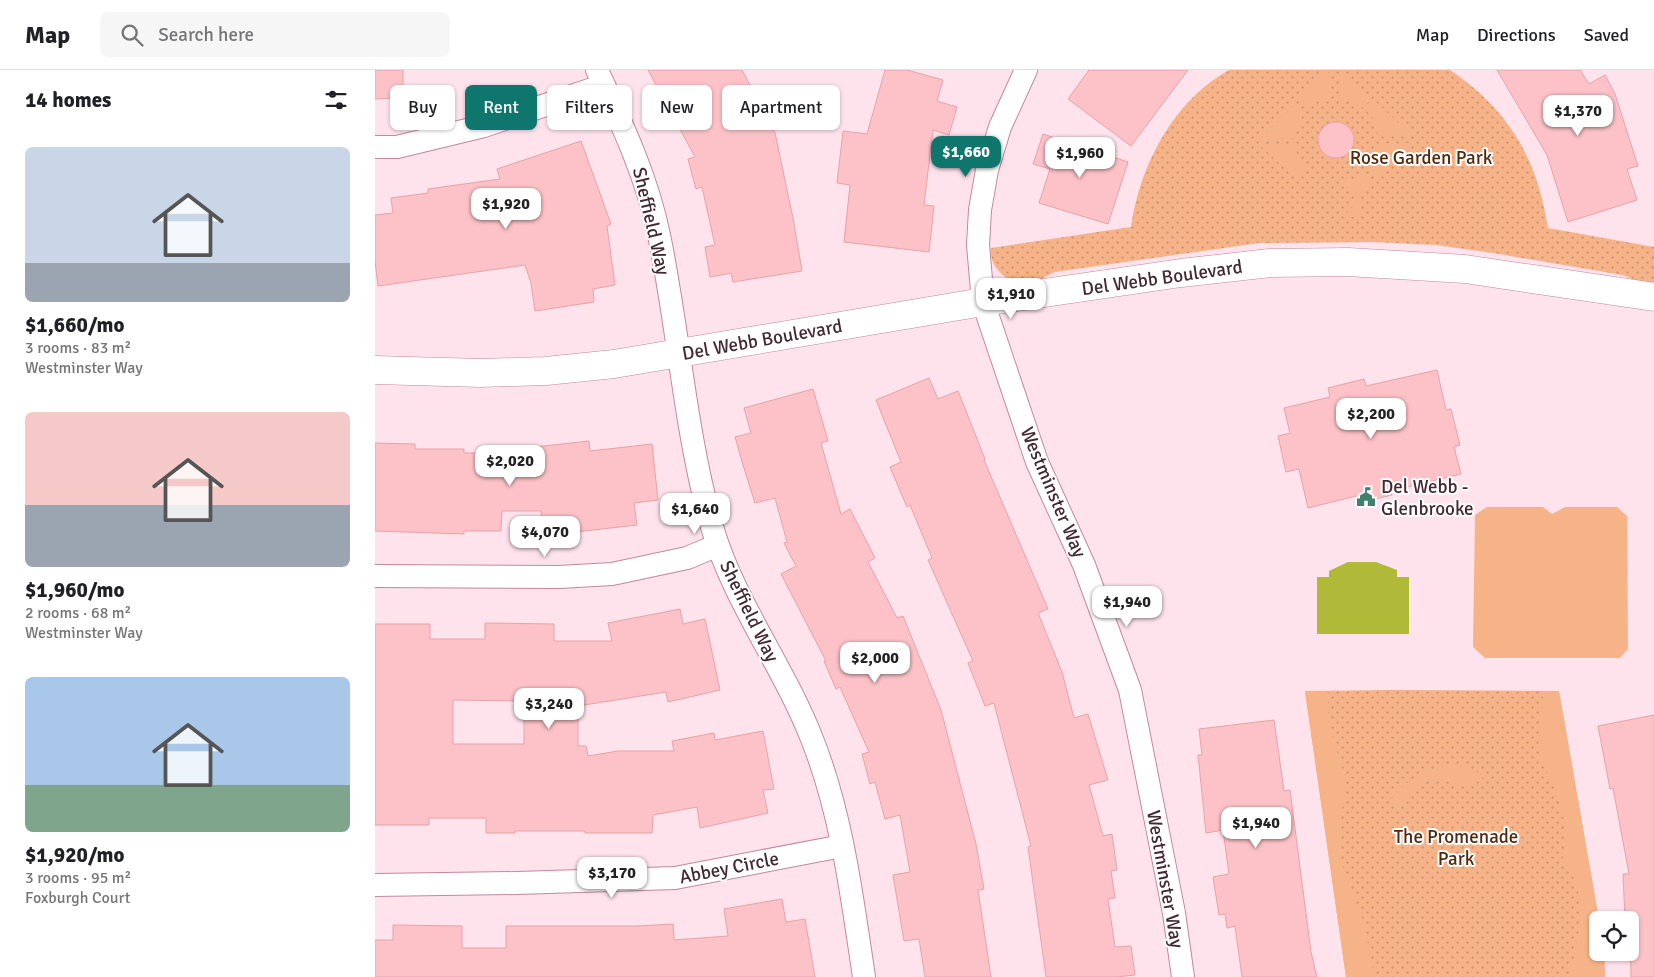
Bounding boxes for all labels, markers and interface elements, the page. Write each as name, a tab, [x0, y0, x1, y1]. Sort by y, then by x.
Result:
search box	[100, 12, 450, 57]
text: Map	[25, 20, 70, 50]
icon: search	[118, 21, 146, 49]
text: Search here	[158, 23, 254, 47]
text: Map	[1416, 24, 1449, 46]
text: Directions	[1477, 24, 1556, 46]
text: Saved	[1584, 24, 1629, 46]
chip: Buy	[390, 85, 455, 130]
chip: Rent	[465, 85, 537, 130]
chip: Filters	[547, 85, 632, 130]
chip: New	[642, 85, 712, 130]
chip: Apartment	[722, 85, 840, 130]
icon: filters	[322, 86, 350, 114]
text: 14 homes	[25, 87, 111, 113]
pin: $1,370	[1537, 94, 1619, 137]
text: $1,370	[1554, 101, 1602, 121]
pin: $1,660	[925, 136, 1007, 178]
pin: $1,960	[1039, 136, 1121, 179]
text: $1,660	[942, 142, 990, 162]
text: $1,960	[1056, 143, 1104, 163]
park label: Rose Garden Park	[1350, 146, 1493, 170]
street label: Sheffield Way	[627, 165, 675, 278]
icon: home	[143, 180, 233, 270]
pin: $1,920	[465, 188, 547, 230]
text: $1,920	[482, 194, 530, 214]
street label: Del Webb Boulevard	[1080, 255, 1244, 301]
pin: $1,910	[970, 278, 1052, 320]
text: $1,910	[987, 284, 1035, 304]
text: $1,660/mo	[25, 312, 124, 338]
street label: Del Webb Boulevard	[680, 314, 844, 366]
text: 3 rooms · 83 m²	[25, 338, 131, 358]
text: Westminster Way	[25, 358, 143, 378]
pin: $2,200	[1330, 398, 1412, 440]
text: $2,200	[1347, 404, 1395, 424]
street label: Westminster Way	[1015, 423, 1091, 561]
pin: $2,020	[469, 444, 551, 487]
icon: home	[143, 445, 233, 535]
text: $2,020	[486, 451, 534, 471]
place label: Del Webb - Glenbrooke	[1381, 475, 1474, 521]
public building icon: Del Webb - Glenbrooke	[1355, 486, 1377, 508]
pin: $1,640	[654, 492, 736, 535]
text: $1,640	[671, 499, 719, 519]
pin: $4,070	[504, 516, 586, 558]
text: $4,070	[521, 522, 569, 542]
street label: Sheffield Way	[714, 557, 784, 666]
text: $1,960/mo	[25, 577, 124, 603]
pin: $1,940	[1086, 586, 1168, 628]
text: $1,940	[1103, 592, 1151, 612]
text: 2 rooms · 68 m²	[25, 603, 131, 623]
text: Westminster Way	[25, 623, 143, 643]
pin: $2,000	[834, 642, 916, 684]
text: $2,000	[851, 648, 899, 668]
pin: $3,240	[508, 688, 590, 730]
text: $3,240	[525, 694, 573, 714]
icon: home	[143, 710, 233, 800]
pin: $1,940	[1215, 806, 1297, 849]
street label: Westminster Way	[1141, 808, 1189, 950]
text: $1,940	[1232, 813, 1280, 833]
park label: The Promenade Park	[1394, 825, 1518, 871]
text: $1,920/mo	[25, 842, 124, 868]
street label: Abbey Circle	[677, 847, 781, 889]
pin: $3,170	[571, 856, 653, 899]
text: $3,170	[588, 863, 636, 883]
text: 3 rooms · 95 m²	[25, 868, 131, 888]
text: Foxburgh Court	[25, 888, 130, 908]
map controls	[1589, 911, 1639, 961]
button: locate	[1589, 911, 1639, 961]

